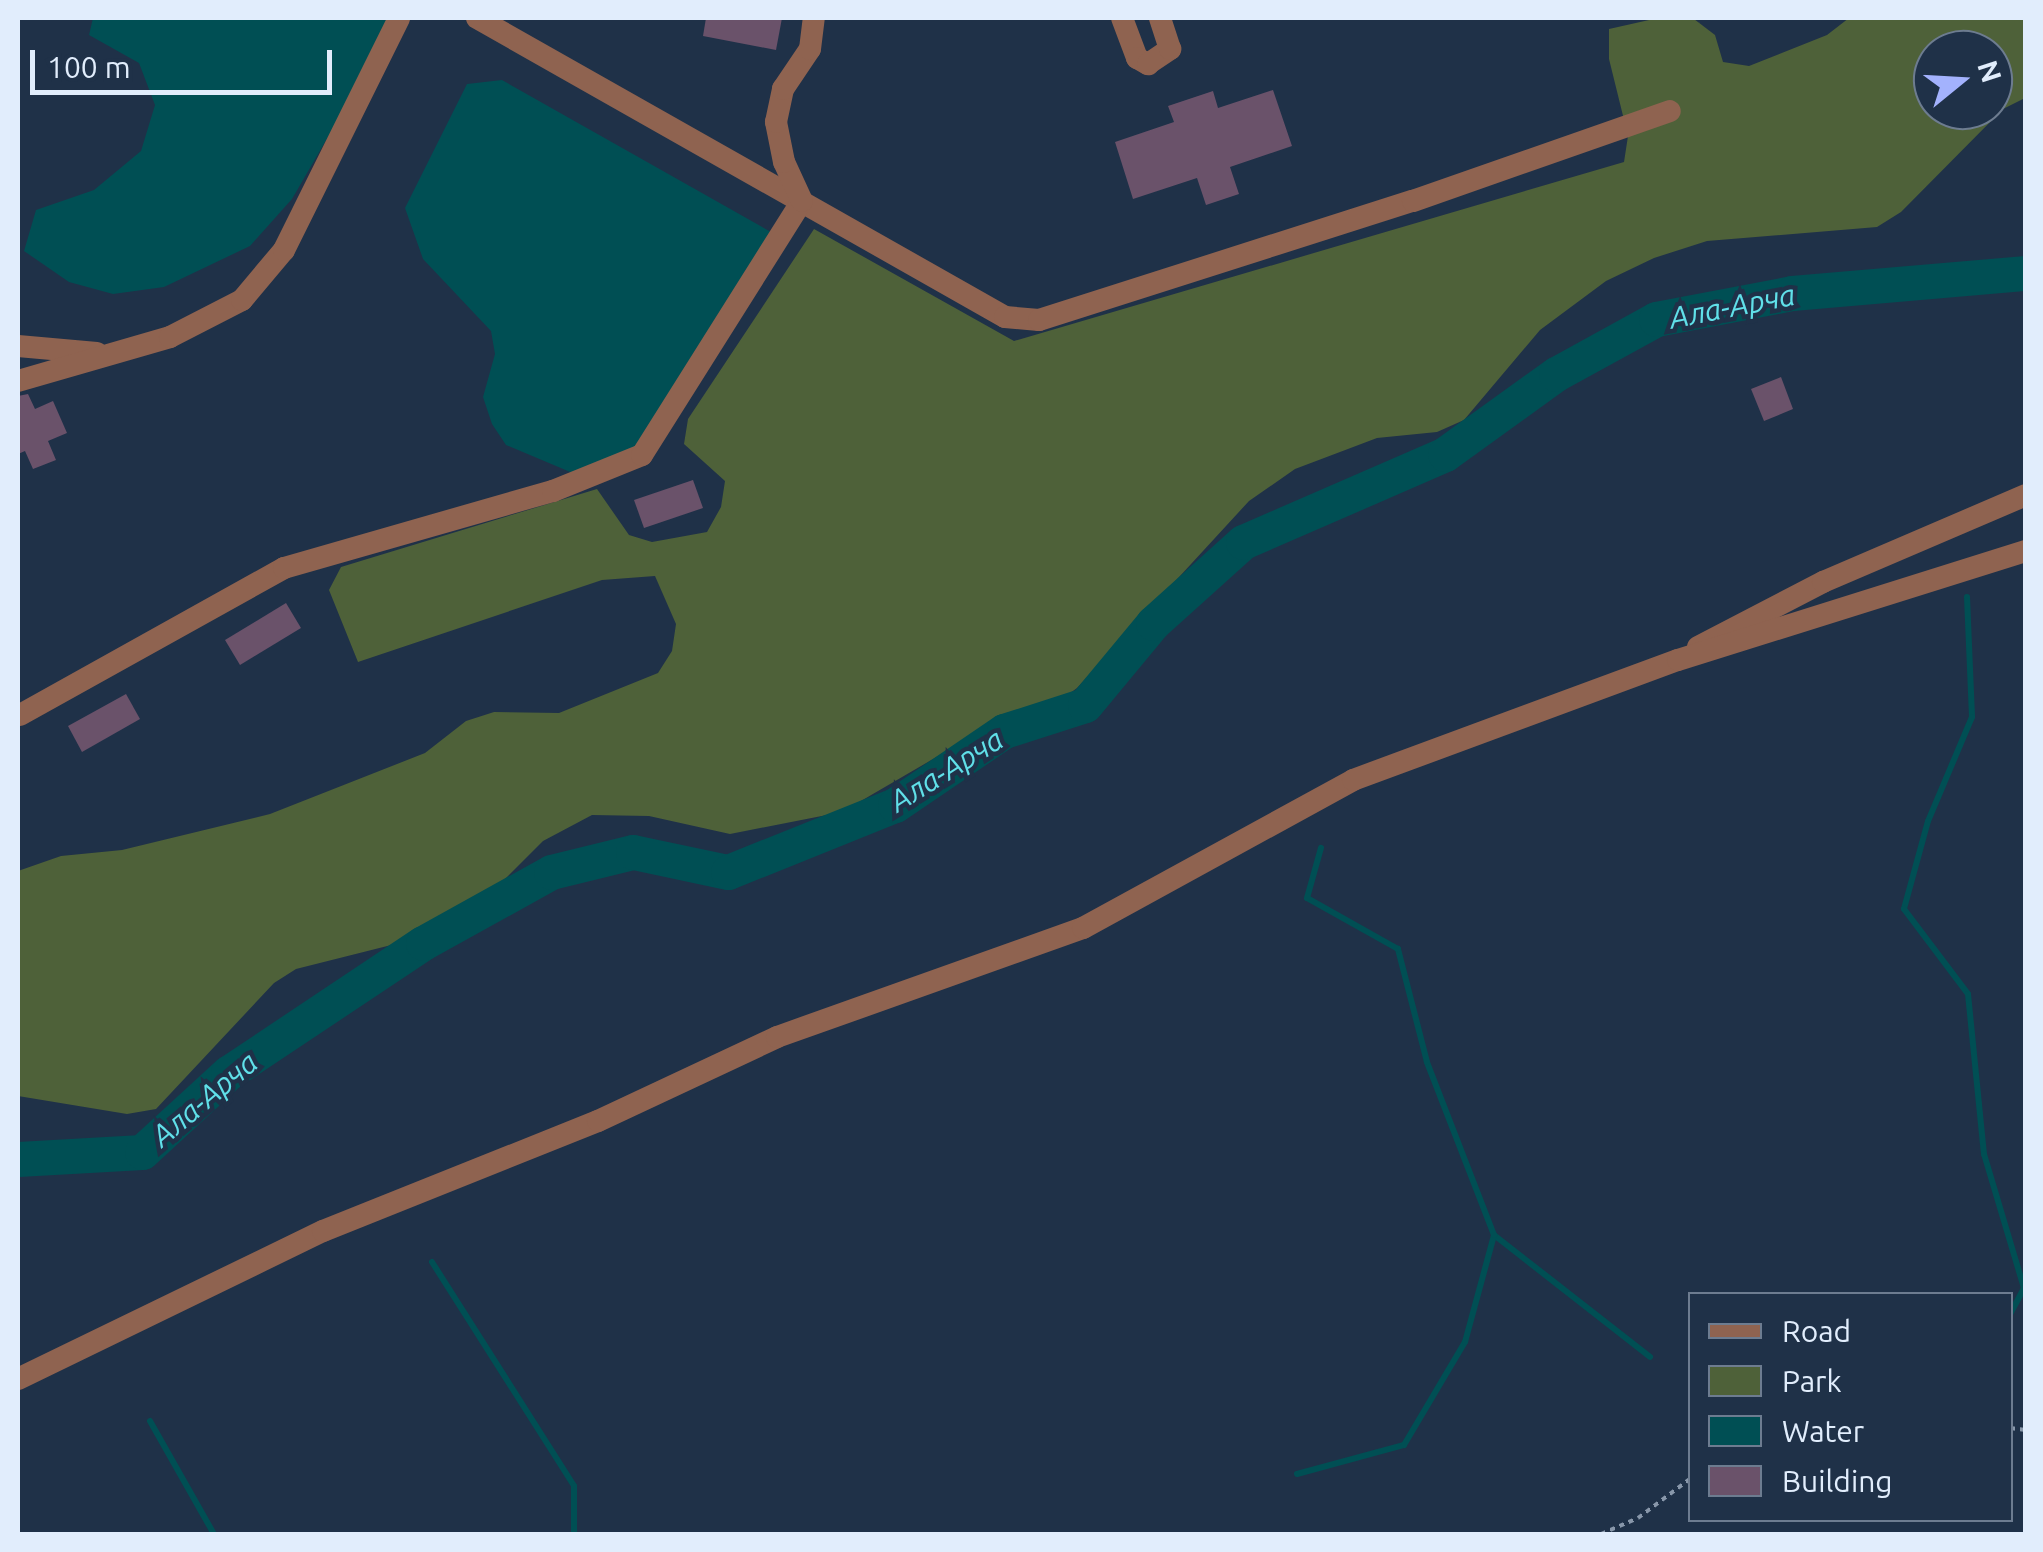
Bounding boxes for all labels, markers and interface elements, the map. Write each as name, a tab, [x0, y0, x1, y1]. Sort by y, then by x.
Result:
scale bar	[35, 30, 338, 92]
north arrow	[1913, 30, 2013, 130]
text: 100 m	[47, 50, 131, 84]
text: N	[1972, 56, 2008, 86]
water label: Ала-Арча	[1666, 276, 1798, 336]
water label: Ала-Арча	[882, 721, 1010, 819]
water label: Ала-Арча	[144, 1044, 264, 1154]
legend	[1688, 1292, 2013, 1522]
text: Road	[1782, 1314, 1851, 1348]
text: Park	[1782, 1364, 1842, 1398]
text: Water	[1782, 1414, 1864, 1448]
text: Building	[1782, 1464, 1893, 1498]

